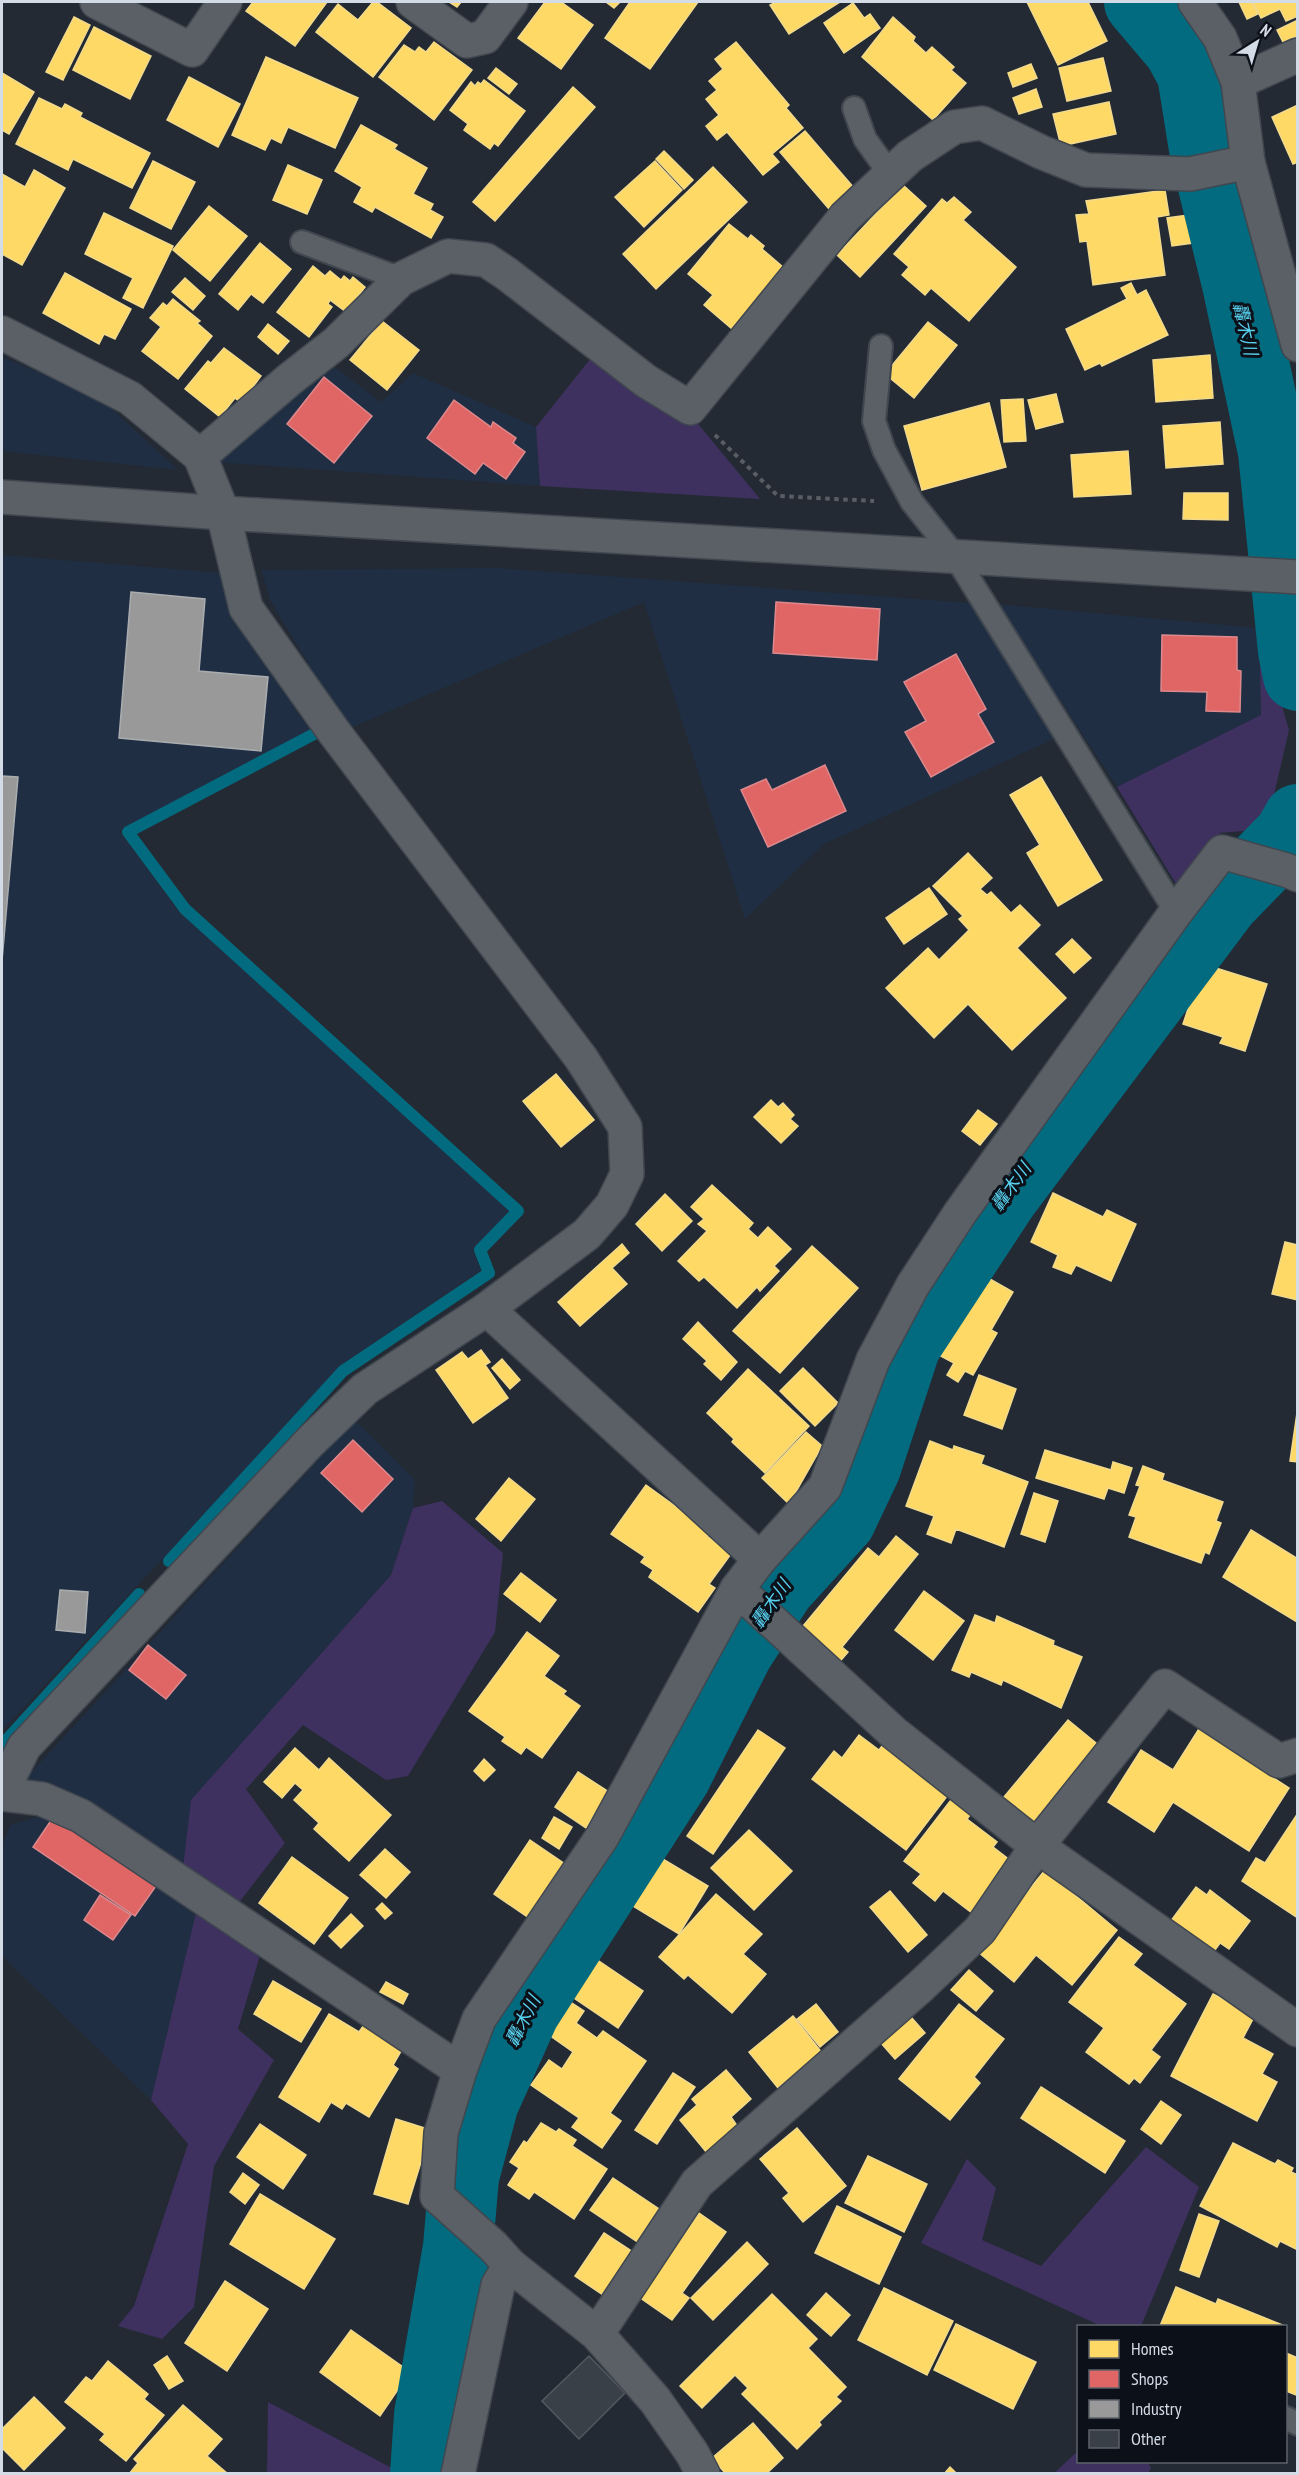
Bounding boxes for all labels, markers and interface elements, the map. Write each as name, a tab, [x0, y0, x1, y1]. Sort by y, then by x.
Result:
north arrow	[1227, 12, 1287, 72]
text: N	[1257, 19, 1275, 41]
water label: 轟木川	[1228, 300, 1263, 360]
water label: 轟木川	[985, 1156, 1037, 1215]
water label: 轟木川	[746, 1573, 797, 1632]
water label: 轟木川	[500, 1990, 546, 2050]
legend	[1077, 2325, 1287, 2463]
text: Homes	[1131, 2337, 1174, 2360]
text: Shops	[1131, 2367, 1168, 2390]
text: Industry	[1131, 2397, 1182, 2420]
text: Other	[1131, 2427, 1166, 2450]

